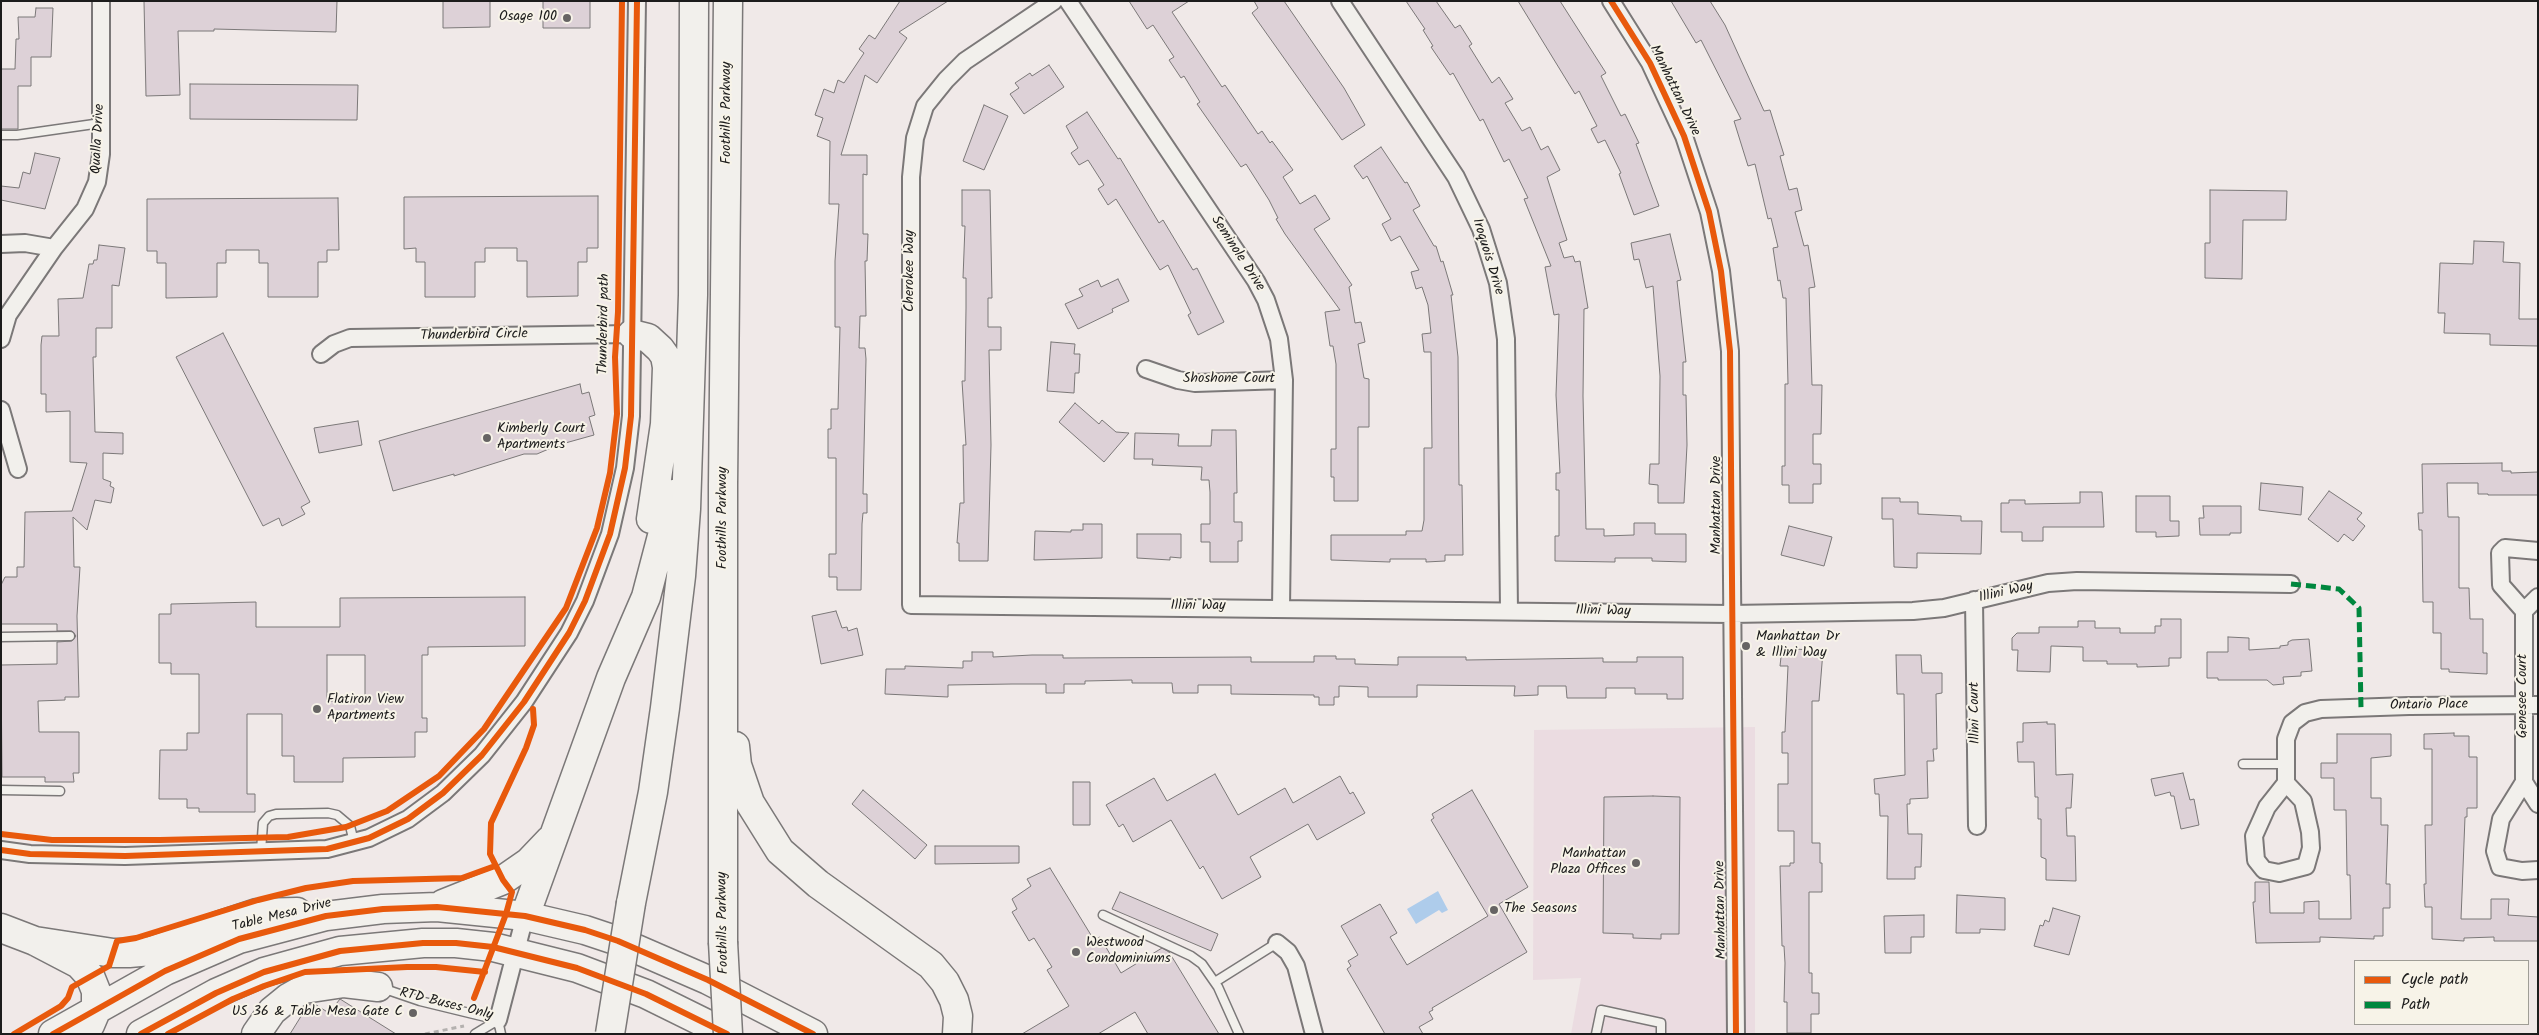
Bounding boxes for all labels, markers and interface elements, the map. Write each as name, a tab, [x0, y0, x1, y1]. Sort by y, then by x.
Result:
place label: Osage 100	[499, 10, 557, 26]
marker: Osage 100	[561, 12, 573, 24]
street label: Manhattan Drive	[1645, 43, 1703, 139]
street label: Foothills Parkway	[720, 62, 736, 164]
street label: Qualla Drive	[89, 103, 109, 175]
street label: Seminole Drive	[1206, 213, 1268, 295]
street label: Iroquois Drive	[1467, 217, 1507, 297]
street label: Cherokee Way	[903, 230, 919, 312]
street label: Thunderbird path	[596, 273, 614, 375]
street label: Thunderbird Circle	[420, 327, 528, 345]
street label: Shoshone Court	[1183, 372, 1275, 388]
place label: Kimberly Court Apartments	[497, 422, 585, 454]
marker: Kimberly Court Apartments	[481, 432, 493, 444]
street label: Manhattan Drive	[1710, 456, 1726, 554]
street label: Foothills Parkway	[716, 467, 732, 569]
street label: Illini Way	[1977, 579, 2035, 607]
street label: Illini Way	[1170, 599, 1226, 615]
street label: Illini Way	[1575, 603, 1631, 621]
place label: Manhattan Dr & Illini Way	[1756, 630, 1839, 662]
marker: Manhattan Dr & Illini Way	[1740, 640, 1752, 652]
street label: Genesee Court	[2516, 654, 2532, 738]
street label: Illini Court	[1967, 682, 1985, 744]
place label: Flatiron View Apartments	[327, 693, 404, 726]
street label: Ontario Place	[2390, 697, 2468, 715]
marker: Flatiron View Apartments	[311, 703, 323, 715]
place label: Manhattan Plaza Offices	[1550, 847, 1626, 880]
marker: Manhattan Plaza Offices	[1630, 857, 1642, 869]
street label: Manhattan Drive	[1713, 860, 1731, 960]
street label: Foothills Parkway	[715, 872, 733, 974]
street label: Table Mesa Drive	[231, 896, 333, 936]
place label: The Seasons	[1504, 902, 1577, 918]
marker: The Seasons	[1488, 904, 1500, 916]
place label: Westwood Condominiums	[1086, 936, 1171, 969]
marker: Westwood Condominiums	[1070, 946, 1082, 958]
legend	[2354, 960, 2529, 1025]
text: Cycle path	[2401, 968, 2468, 992]
street label: RTD Buses Only	[397, 985, 495, 1025]
text: Path	[2401, 993, 2430, 1017]
place label: US 36 & Table Mesa Gate C	[232, 1005, 403, 1021]
marker: US 36 & Table Mesa Gate C	[407, 1007, 419, 1019]

